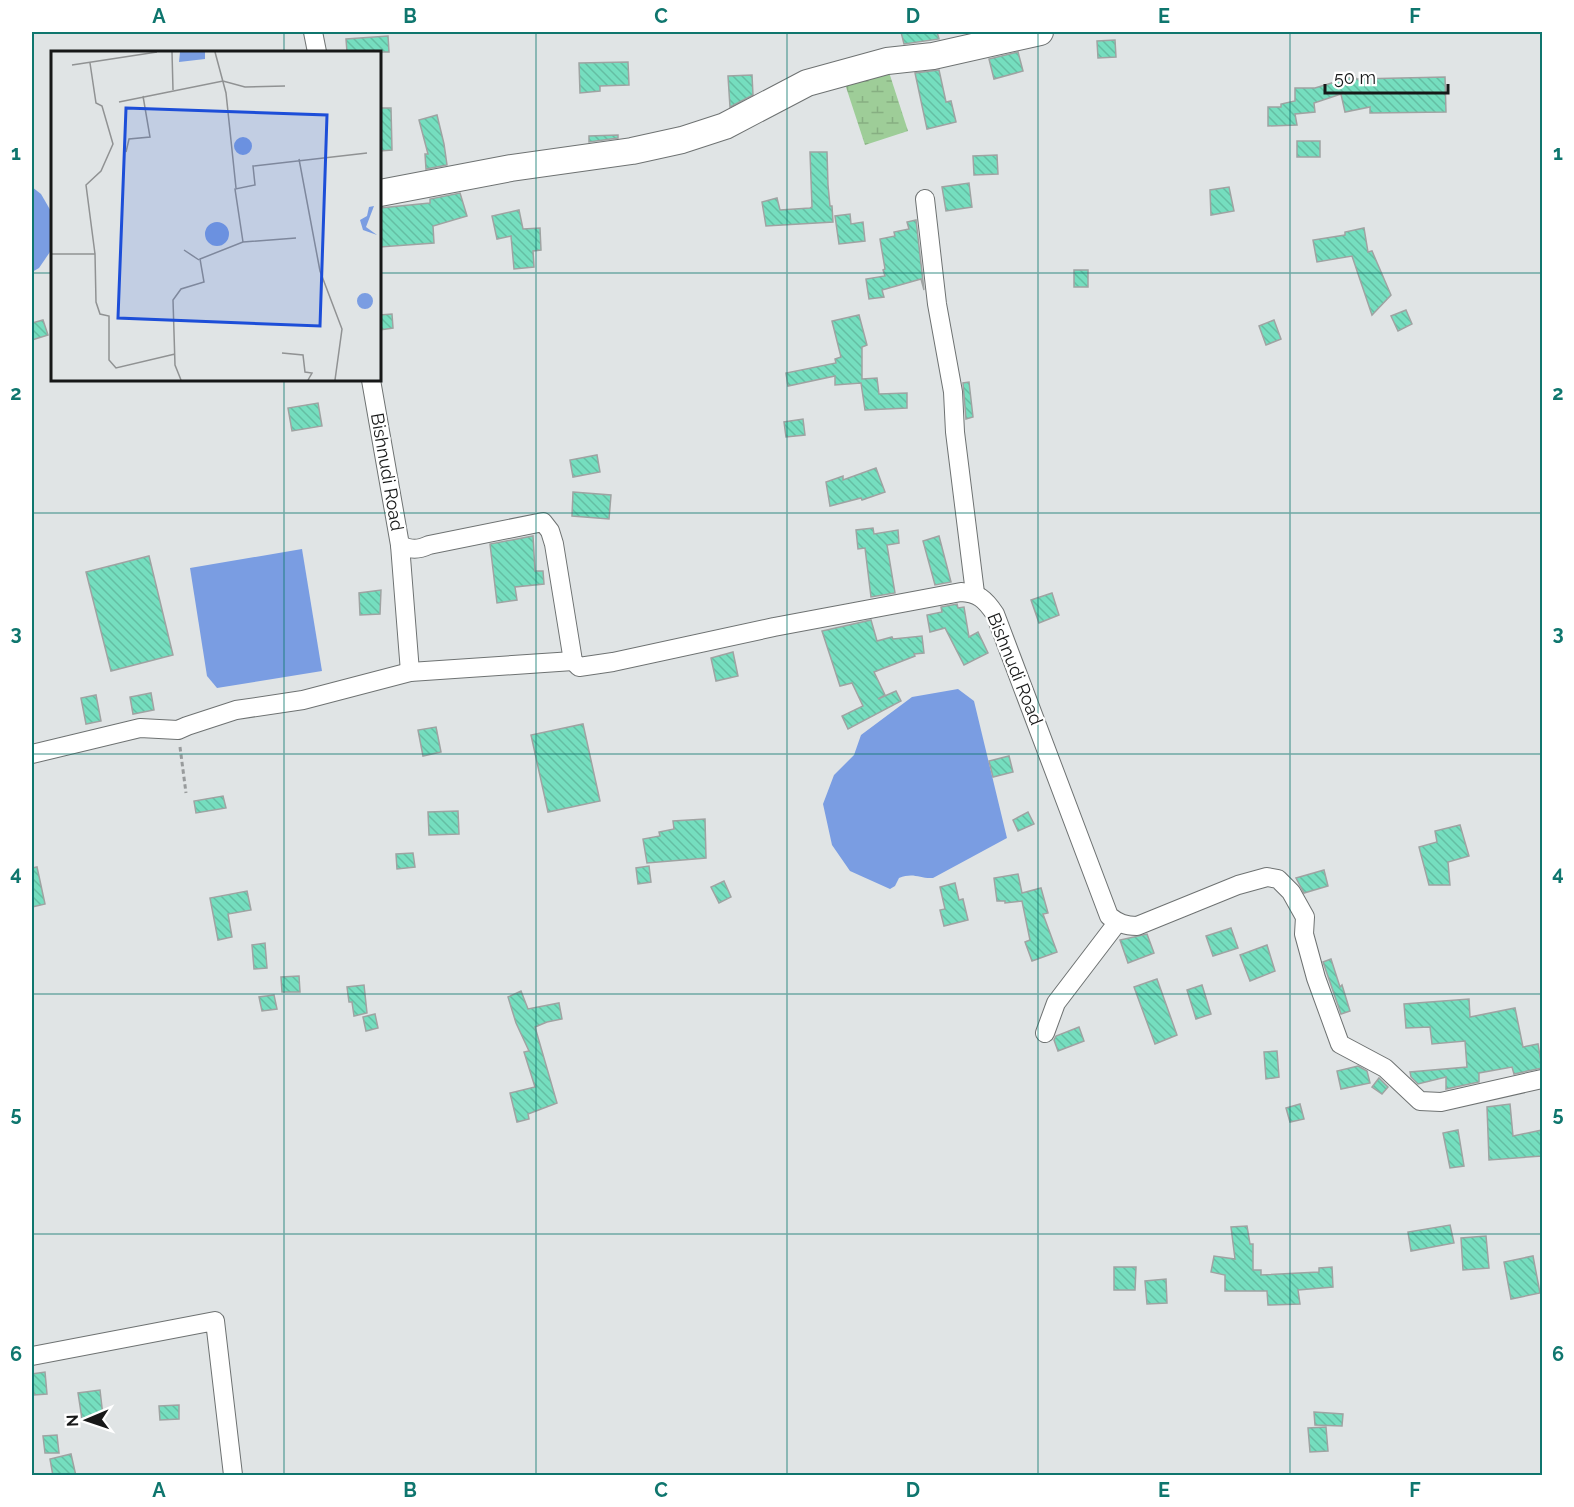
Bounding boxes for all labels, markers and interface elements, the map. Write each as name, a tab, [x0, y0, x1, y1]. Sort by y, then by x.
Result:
text: A	[152, 4, 166, 28]
text: B	[403, 4, 417, 28]
text: C	[654, 4, 668, 28]
text: D	[906, 4, 920, 28]
text: E	[1158, 4, 1170, 28]
text: F	[1409, 4, 1421, 28]
inset map	[51, 51, 381, 381]
scale bar	[1325, 57, 1448, 95]
text: 50 m	[1334, 67, 1376, 88]
text: 1	[11, 141, 21, 165]
text: 1	[1553, 141, 1563, 165]
text: 2	[10, 381, 22, 405]
text: 2	[1552, 381, 1564, 405]
street label: Bishnudi Road	[367, 411, 408, 532]
street label: Bishnudi Road	[983, 610, 1048, 728]
text: 3	[10, 621, 22, 645]
text: 3	[1552, 621, 1564, 645]
text: 4	[10, 861, 22, 885]
text: 4	[1552, 861, 1564, 885]
text: 5	[10, 1102, 22, 1126]
text: 5	[1552, 1102, 1564, 1126]
text: 6	[10, 1342, 22, 1366]
text: 6	[1552, 1342, 1564, 1366]
north arrow	[57, 1390, 117, 1450]
text: N	[63, 1414, 82, 1427]
text: A	[152, 1478, 166, 1502]
text: B	[403, 1478, 417, 1502]
text: C	[654, 1478, 668, 1502]
text: D	[906, 1478, 920, 1502]
text: E	[1158, 1478, 1170, 1502]
text: F	[1409, 1478, 1421, 1502]

